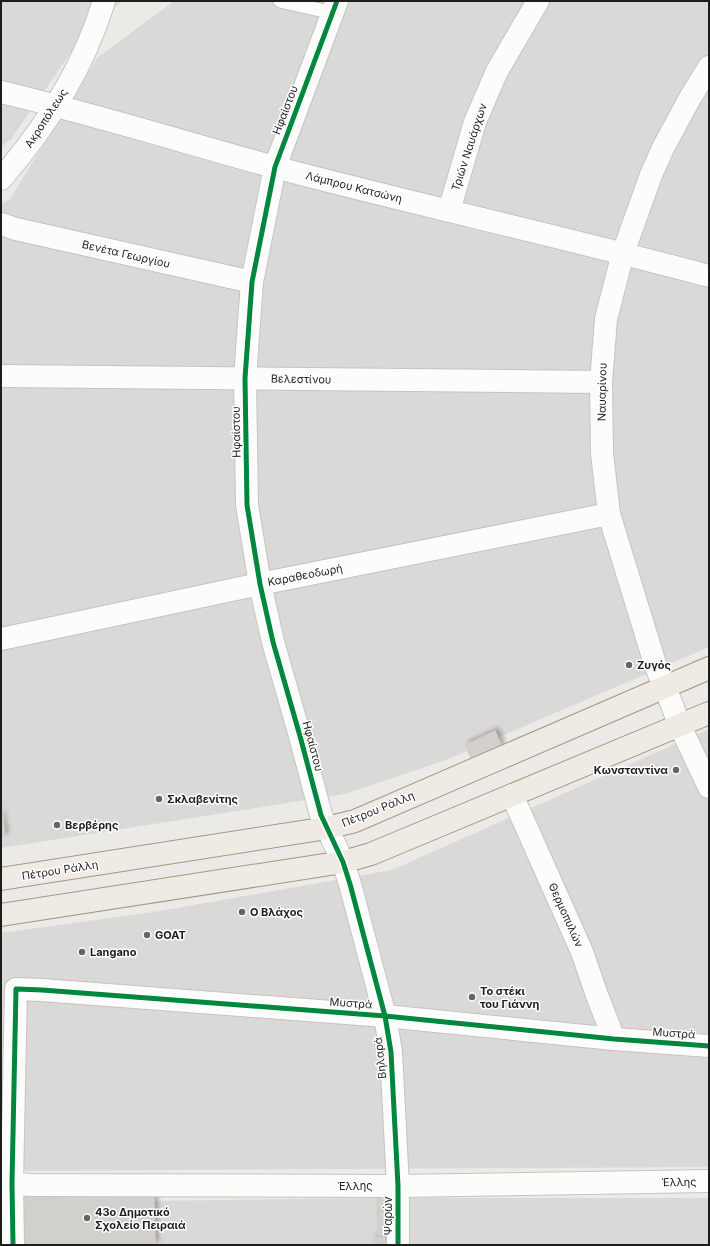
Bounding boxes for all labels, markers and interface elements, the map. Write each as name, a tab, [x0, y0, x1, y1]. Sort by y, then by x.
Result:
street label: Ηφαίστου	[269, 83, 301, 137]
street label: Ακροπόλεως	[22, 86, 70, 150]
street label: Τριών Ναυάρχων	[448, 101, 490, 193]
street label: Λάμπρου Κατσώνη	[304, 168, 404, 206]
street label: Βενέτα Γεωργίου	[80, 237, 172, 271]
street label: Ναυαρίνου	[594, 363, 610, 421]
street label: Βελεστίνου	[271, 371, 331, 387]
street label: Ηφαίστου	[229, 406, 243, 458]
street label: Καραθεοδωρή	[266, 561, 344, 589]
place label: Ζυγός	[637, 658, 671, 672]
marker: Ζυγός	[624, 660, 634, 670]
street label: Ηφαίστου	[300, 719, 326, 773]
place label: Κωνσταντίνα	[594, 763, 668, 777]
marker: Κωνσταντίνα	[671, 765, 681, 775]
street label: Πέτρου Ράλλη	[340, 788, 416, 830]
place label: Σκλαβενίτης	[167, 792, 239, 806]
marker: Σκλαβενίτης	[154, 794, 164, 804]
place label: Βερβέρης	[65, 818, 119, 832]
marker: Βερβέρης	[52, 820, 62, 830]
street label: Πέτρου Ράλλη	[21, 857, 99, 883]
street label: Θερμοπυλών	[546, 881, 587, 950]
place label: Ο Βλάχος	[250, 905, 304, 919]
marker: Ο Βλάχος	[237, 907, 247, 917]
place label: GOAT	[155, 928, 186, 942]
marker: GOAT	[142, 930, 152, 940]
place label: Langano	[90, 945, 137, 959]
marker: Langano	[77, 947, 87, 957]
place label: Το στέκι του Γιάννη	[480, 984, 540, 1011]
marker: Το στέκι του Γιάννη	[467, 992, 477, 1002]
street label: Μυστρά	[329, 995, 373, 1011]
street label: Μυστρά	[652, 1025, 696, 1041]
street label: Βηλαρά	[371, 1036, 389, 1080]
street label: Έλλης	[661, 1175, 697, 1189]
street label: Έλλης	[337, 1179, 373, 1193]
street label: Ψαρών	[381, 1196, 395, 1236]
place label: 43ο Δημοτικό Σχολείο Πειραιά	[95, 1205, 186, 1232]
marker: 43ο Δημοτικό Σχολείο Πειραιά	[82, 1213, 92, 1223]

